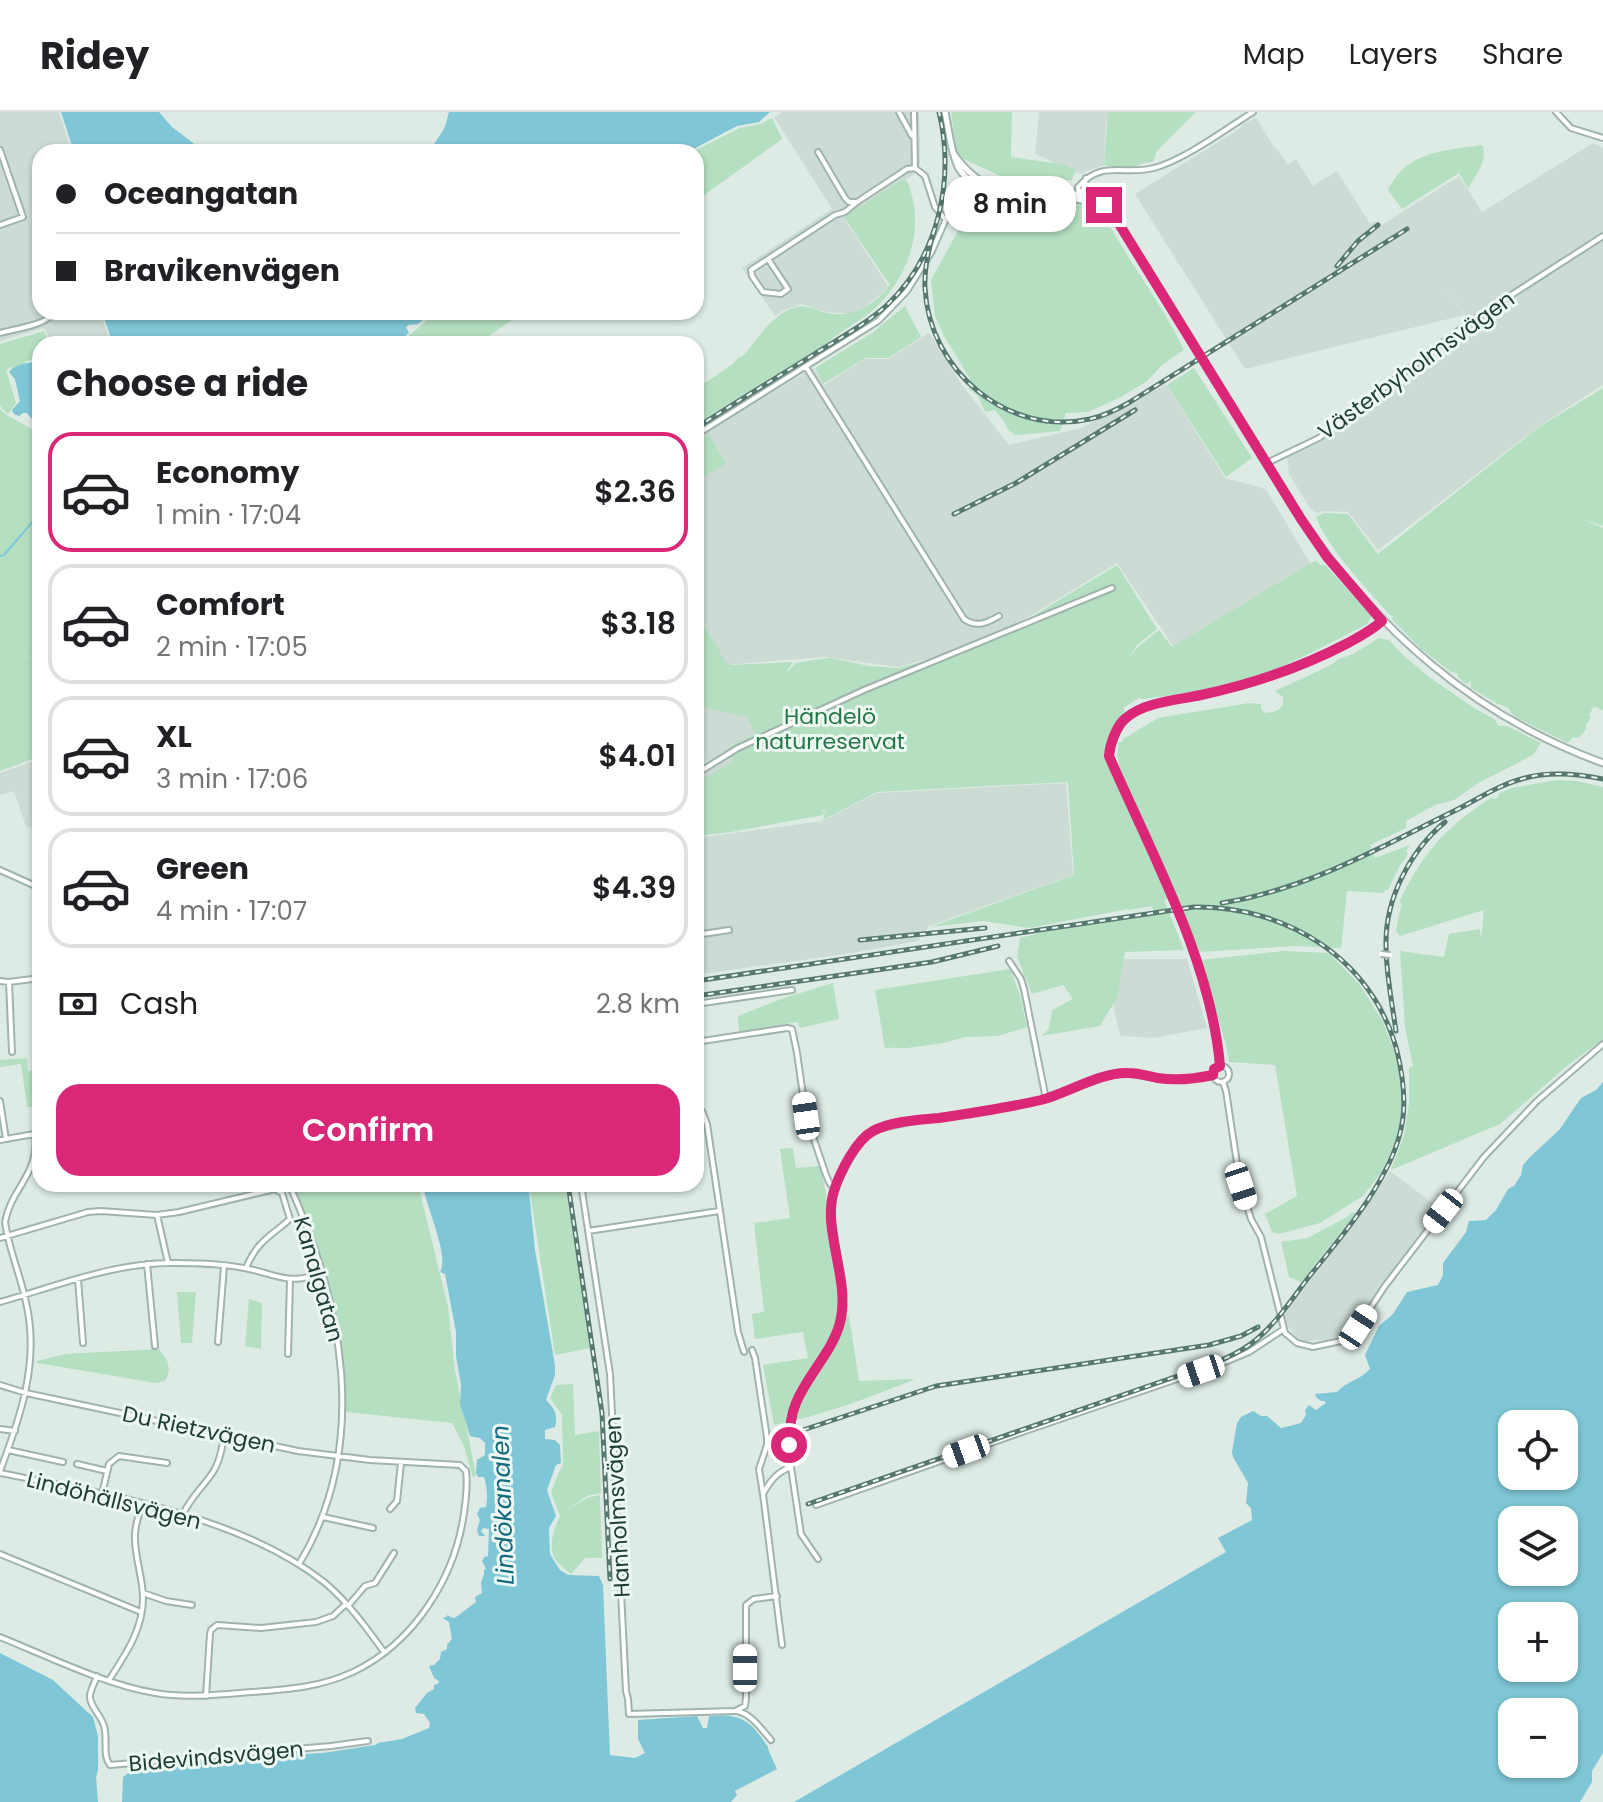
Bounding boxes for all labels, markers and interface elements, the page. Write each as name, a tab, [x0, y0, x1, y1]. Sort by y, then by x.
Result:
text: Ridey	[40, 29, 149, 82]
text: Map	[1243, 35, 1305, 74]
text: Layers	[1349, 35, 1438, 74]
text: Share	[1482, 35, 1563, 74]
text: Oceangatan	[104, 172, 298, 215]
callout: 8 min	[944, 177, 1076, 233]
text: 8 min	[973, 186, 1047, 222]
route end	[1086, 187, 1122, 223]
text: Bravikenvägen	[104, 249, 340, 292]
street label: Västerbyholmsvägen	[1312, 284, 1521, 447]
text: Choose a ride	[56, 358, 308, 409]
text: Economy	[156, 451, 300, 494]
icon: car	[60, 456, 132, 528]
text: $2.36	[594, 470, 676, 513]
text: 1 min · 17:04	[156, 497, 301, 533]
text: Comfort	[156, 583, 285, 626]
icon: car	[60, 588, 132, 660]
text: $3.18	[600, 602, 676, 645]
text: 2 min · 17:05	[156, 629, 308, 665]
park label: Händelö naturreservat	[755, 701, 905, 757]
text: XL	[156, 715, 192, 758]
icon: car	[60, 720, 132, 792]
text: $4.01	[599, 734, 676, 777]
text: 3 min · 17:06	[156, 761, 308, 797]
text: Green	[156, 847, 249, 890]
icon: car	[60, 852, 132, 924]
text: $4.39	[592, 866, 676, 909]
text: 4 min · 17:07	[156, 893, 307, 929]
icon: cash	[56, 982, 100, 1026]
text: Cash	[120, 982, 198, 1025]
text: 2.8 km	[596, 986, 680, 1022]
button: Confirm	[56, 1084, 680, 1176]
car	[791, 1091, 821, 1141]
car	[1222, 1159, 1260, 1213]
car	[1419, 1185, 1467, 1237]
street label: Kanalgatan	[286, 1213, 351, 1345]
car	[1335, 1300, 1381, 1354]
car	[1174, 1352, 1228, 1390]
street label: Du Rietzvägen	[119, 1398, 278, 1461]
map controls	[1498, 1410, 1578, 1778]
button: locate	[1498, 1410, 1578, 1490]
street label: Hanholmsvägen	[597, 1415, 638, 1599]
water label: Lindökanalen	[483, 1425, 522, 1585]
route start	[771, 1427, 807, 1463]
car	[939, 1432, 993, 1470]
street label: Lindöhällsvägen	[23, 1464, 204, 1537]
button: layers	[1498, 1506, 1578, 1586]
button: +	[1498, 1602, 1578, 1682]
car	[733, 1644, 757, 1692]
button: −	[1498, 1698, 1578, 1778]
street label: Bidevindsvägen	[127, 1733, 305, 1780]

